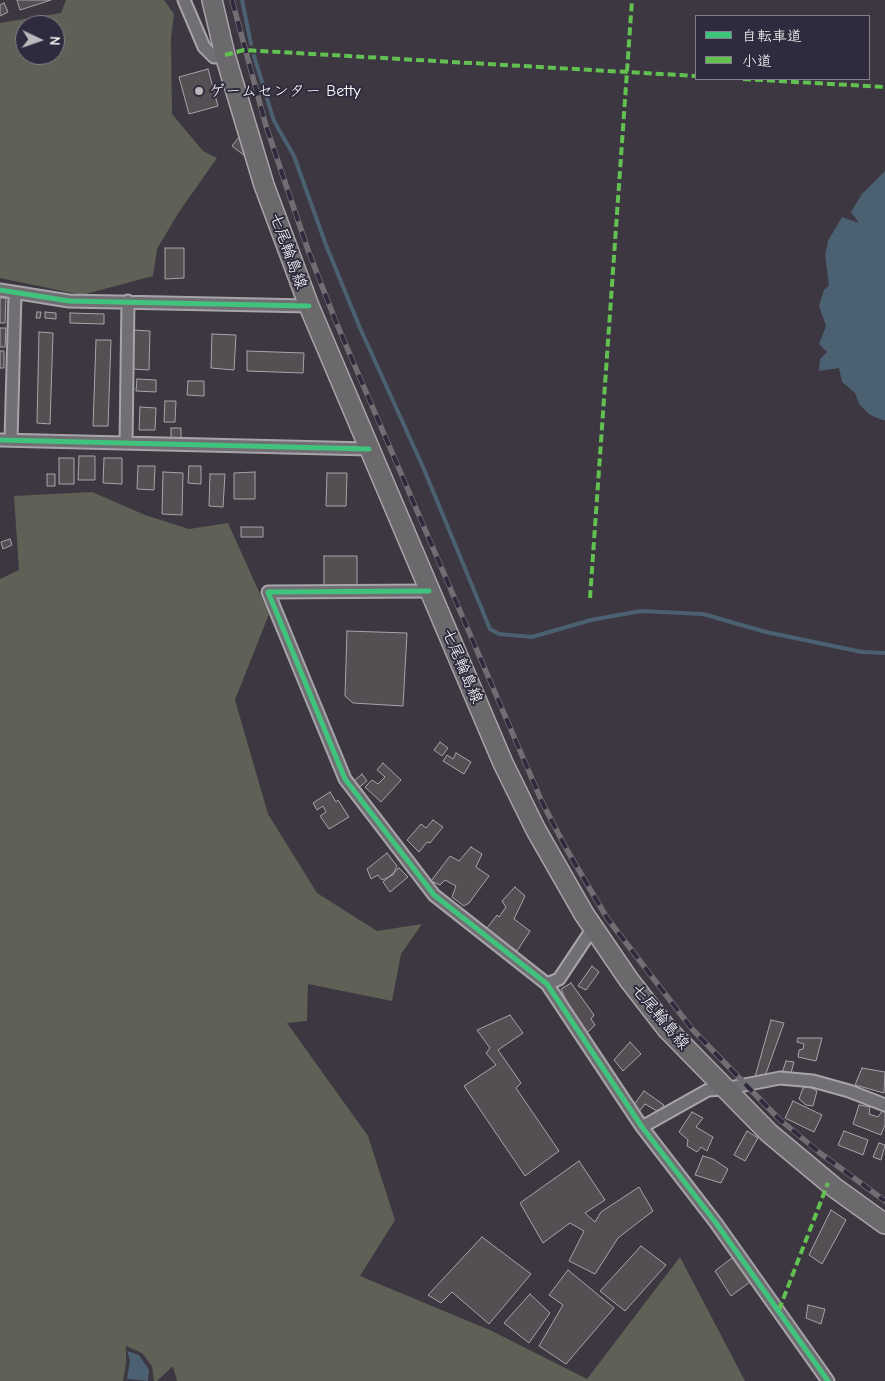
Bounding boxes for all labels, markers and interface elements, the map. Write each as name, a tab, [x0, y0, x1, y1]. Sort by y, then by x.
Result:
north arrow	[15, 15, 65, 65]
legend	[695, 15, 870, 80]
text: 自転車道	[742, 27, 802, 45]
text: N	[46, 36, 63, 46]
text: 小道	[742, 52, 772, 70]
place label: ゲームセンター Betty	[209, 81, 361, 101]
marker: ゲームセンター Betty	[193, 85, 205, 97]
street label: 七尾輪島線	[265, 210, 311, 292]
street label: 七尾輪島線	[438, 625, 486, 707]
street label: 七尾輪島線	[627, 980, 693, 1054]

